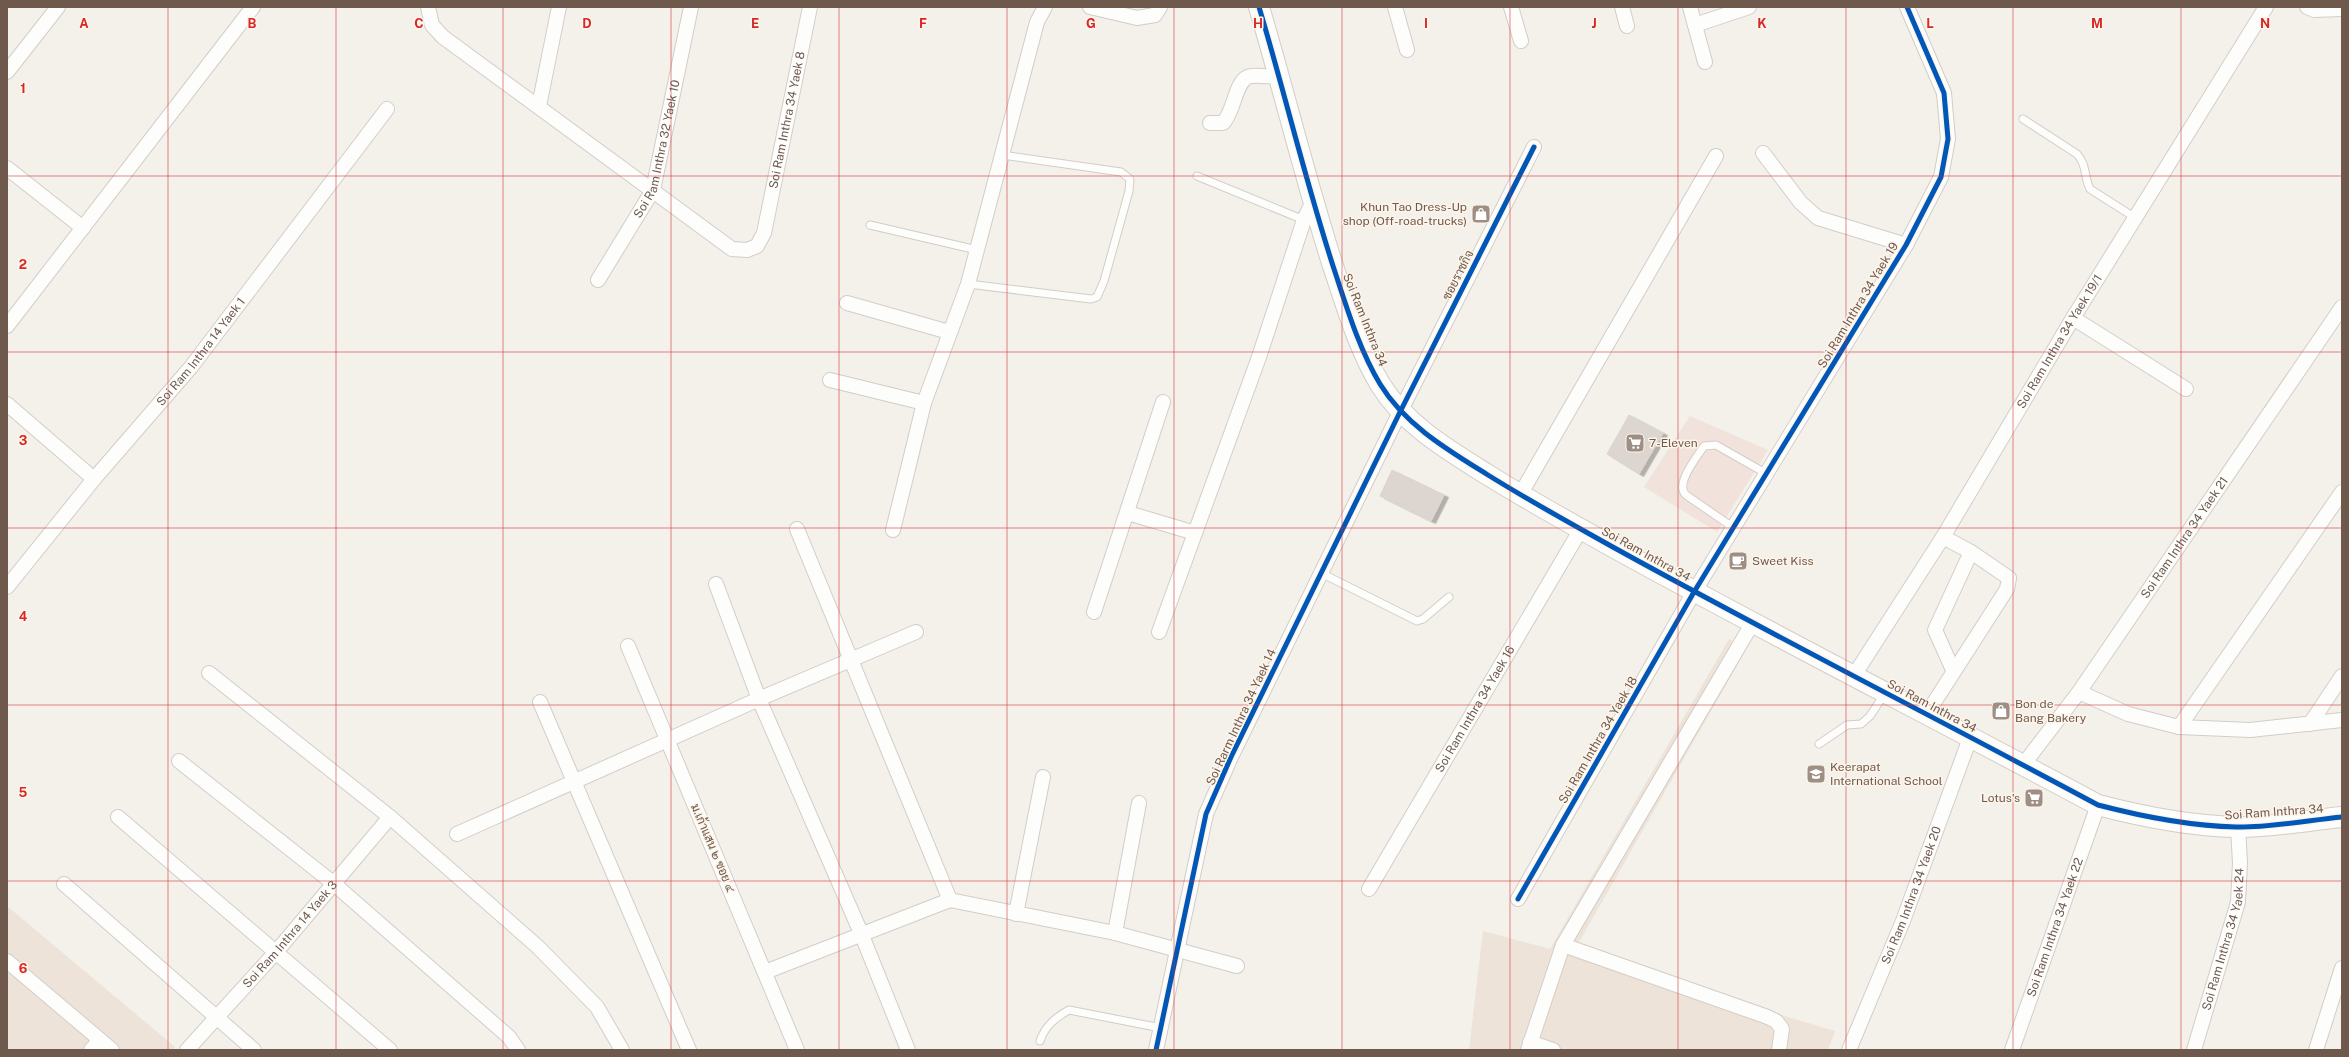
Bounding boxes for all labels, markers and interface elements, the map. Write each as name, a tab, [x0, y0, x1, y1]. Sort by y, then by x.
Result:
text: A	[79, 16, 89, 31]
text: B	[248, 16, 257, 31]
text: C	[414, 16, 424, 31]
text: D	[582, 16, 592, 31]
text: E	[751, 16, 759, 31]
text: F	[919, 16, 927, 31]
text: G	[1086, 16, 1096, 31]
text: H	[1253, 16, 1263, 31]
text: I	[1424, 16, 1428, 31]
text: J	[1591, 16, 1597, 31]
text: K	[1757, 16, 1767, 31]
text: L	[1926, 16, 1934, 31]
text: M	[2091, 16, 2103, 31]
text: N	[2260, 16, 2270, 31]
street label: Soi Ram Inthra 34 Yaek 8	[766, 50, 808, 190]
street label: Soi Ram Inthra 32 Yaek 10	[631, 78, 683, 220]
text: 1	[20, 81, 26, 96]
place label: Khun Tao Dress-Up shop (Off-road-trucks)	[1343, 200, 1467, 228]
shop icon: Khun Tao Dress-Up shop (Off-road-trucks)	[1470, 203, 1492, 225]
street label: Soi Ram Inthra 34 Yaek 19	[1815, 240, 1901, 370]
street label: ซอยราชกิจ	[1440, 248, 1476, 302]
text: 2	[19, 257, 27, 272]
street label: Soi Ram Inthra 34	[1340, 271, 1390, 369]
street label: Soi Ram Inthra 34 Yaek 19/1	[2014, 272, 2105, 411]
street label: Soi Ram Inthra 14 Yaek 1	[154, 295, 248, 409]
supermarket icon: 7-Eleven	[1624, 432, 1646, 454]
text: 3	[19, 433, 28, 448]
place label: 7-Eleven	[1649, 436, 1698, 450]
street label: Soi Ram Inthra 34 Yaek 21	[2138, 474, 2231, 601]
street label: Soi Ram Inthra 34	[1599, 524, 1693, 584]
cafe icon: Sweet Kiss	[1727, 550, 1749, 572]
place label: Sweet Kiss	[1752, 554, 1814, 568]
text: 4	[19, 609, 28, 624]
street label: Soi Ram Inthra 34 Yaek 16	[1432, 643, 1518, 775]
street label: Soi Rarm Inthra 34 Yaek 14	[1203, 646, 1279, 787]
street label: Soi Ram Inthra 34 Yaek 18	[1556, 674, 1640, 806]
street label: Soi Ram Inthra 34	[1885, 676, 1980, 736]
place label: Bon de Bang Bakery	[2015, 697, 2087, 725]
shop icon: Bon de Bang Bakery	[1990, 700, 2012, 722]
place label: Keerapat International School	[1830, 760, 1943, 788]
school or university icon: Keerapat International School	[1805, 763, 1827, 785]
text: 5	[19, 785, 28, 800]
supermarket icon: Lotus's	[2023, 787, 2045, 809]
place label: Lotus's	[1981, 791, 2020, 805]
street label: ม.เก้าแสน ๒ ซอย ๔	[688, 802, 738, 895]
street label: Soi Ram Inthra 34	[2224, 802, 2325, 822]
street label: Soi Ram Inthra 34 Yaek 20	[1879, 824, 1944, 966]
street label: Soi Ram Inthra 34 Yaek 22	[2024, 856, 2086, 999]
street label: Soi Ram Inthra 34 Yaek 24	[2199, 867, 2247, 1012]
street label: Soi Ram Inthra 14 Yaek 3	[240, 878, 340, 991]
text: 6	[19, 961, 28, 976]

